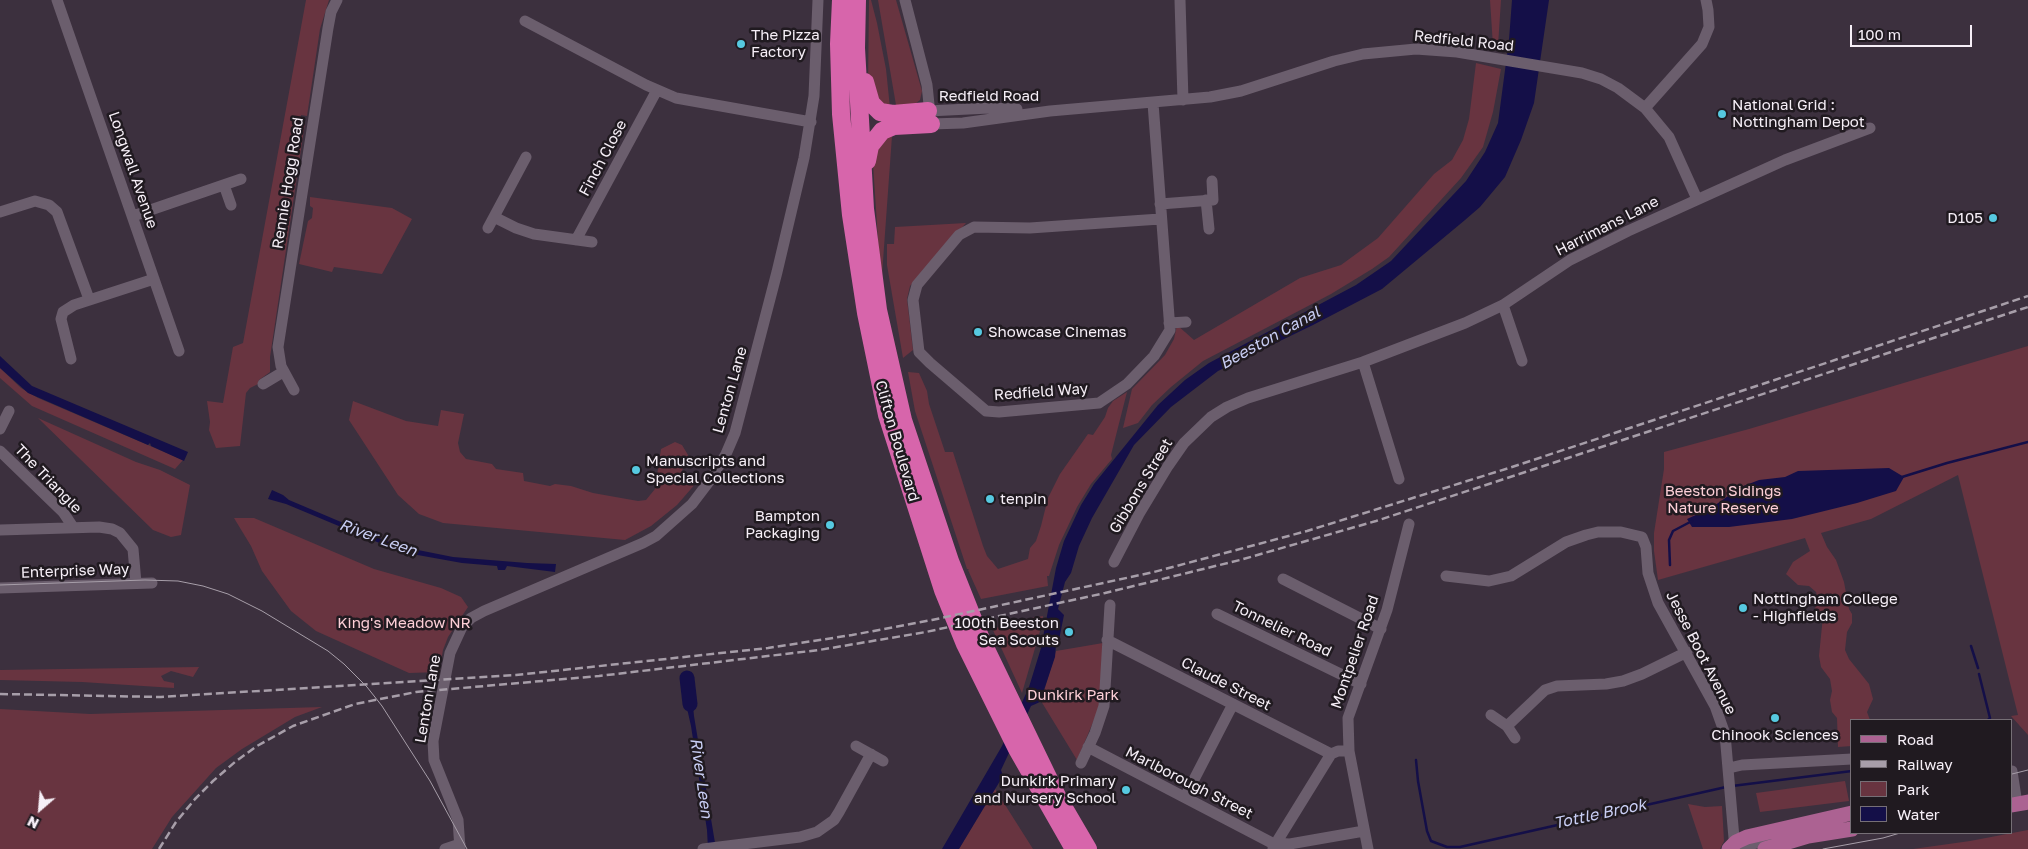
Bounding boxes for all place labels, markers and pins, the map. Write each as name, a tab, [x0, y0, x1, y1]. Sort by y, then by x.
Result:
place label: The Pizza Factory	[751, 26, 820, 61]
marker: The Pizza Factory	[735, 38, 747, 50]
place label: National Grid : Nottingham Depot	[1732, 96, 1865, 131]
marker: National Grid : Nottingham Depot	[1716, 108, 1728, 120]
place label: D105	[1947, 209, 1983, 227]
marker: D105	[1987, 212, 1999, 224]
place label: Showcase Cinemas	[988, 323, 1127, 341]
marker: Showcase Cinemas	[972, 326, 984, 338]
place label: Manuscripts and Special Collections	[646, 452, 784, 487]
marker: Manuscripts and Special Collections	[630, 464, 642, 476]
place label: tenpin	[1000, 490, 1046, 508]
marker: tenpin	[984, 493, 996, 505]
place label: Bampton Packaging	[745, 507, 820, 542]
marker: Bampton Packaging	[824, 519, 836, 531]
place label: Nottingham College - Highfields	[1753, 590, 1898, 625]
marker: Nottingham College - Highfields	[1737, 602, 1749, 614]
place label: 100th Beeston Sea Scouts	[955, 614, 1059, 649]
marker: 100th Beeston Sea Scouts	[1063, 626, 1075, 638]
marker: Chinook Sciences	[1769, 712, 1781, 724]
place label: Chinook Sciences	[1711, 726, 1839, 744]
place label: Dunkirk Primary and Nursery School	[974, 772, 1116, 807]
marker: Dunkirk Primary and Nursery School	[1120, 784, 1132, 796]

